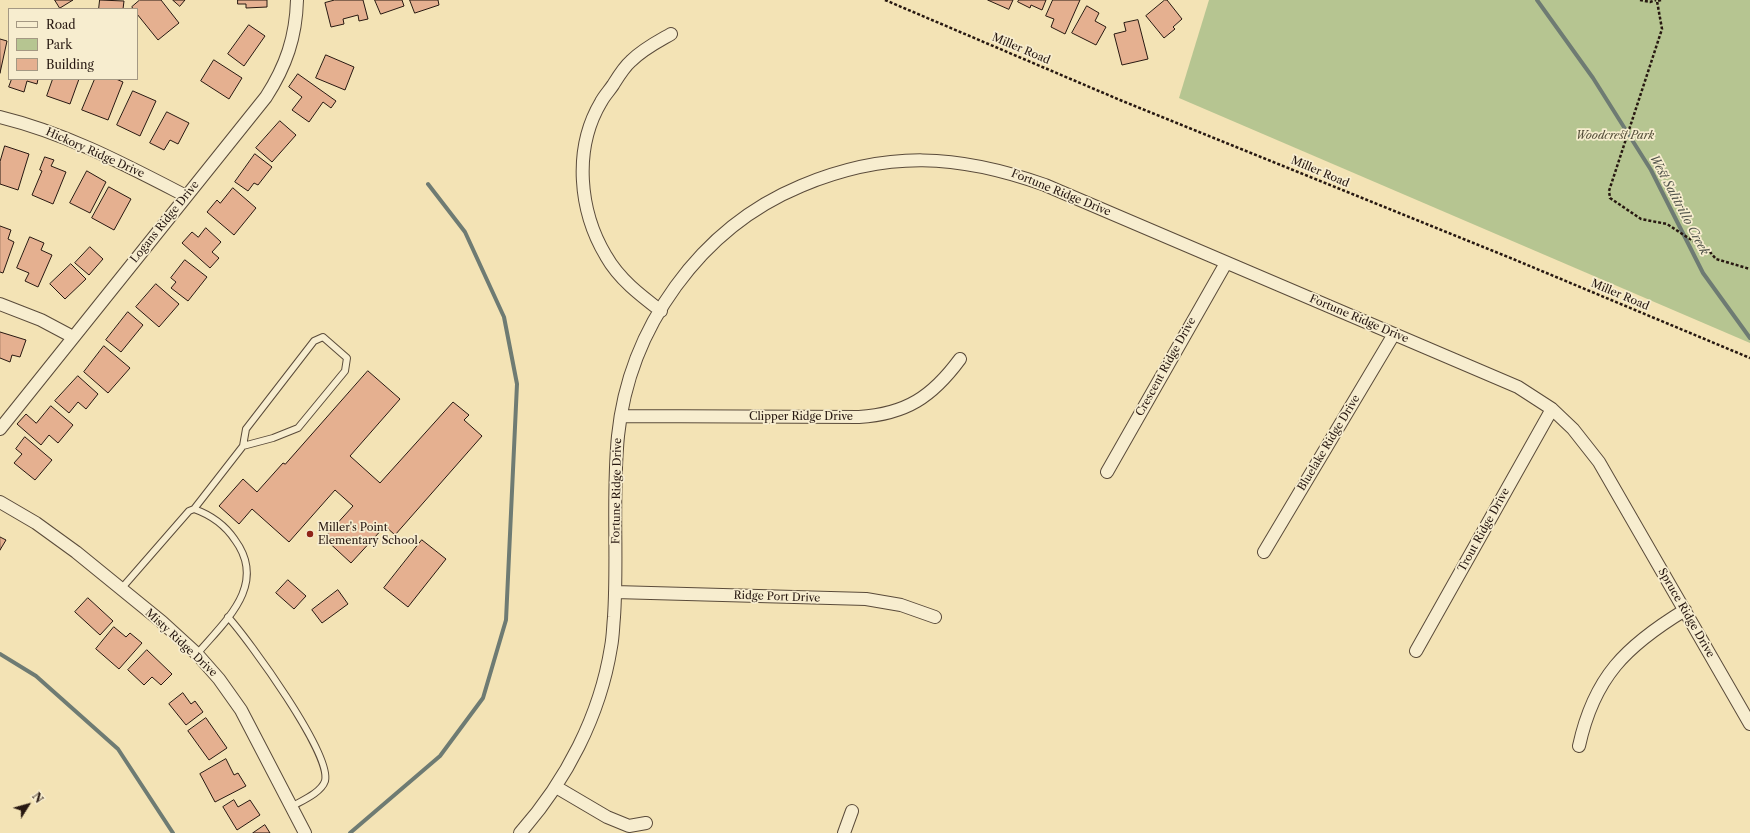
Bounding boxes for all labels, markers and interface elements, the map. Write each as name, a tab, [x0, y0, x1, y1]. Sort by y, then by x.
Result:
legend	[8, 8, 138, 80]
text: Road	[46, 17, 76, 32]
street label: Miller Road	[990, 31, 1052, 67]
text: Park	[46, 37, 72, 52]
text: Building	[46, 57, 94, 72]
street label: Hickory Ridge Drive	[44, 125, 146, 181]
park label: Woodcrest Park	[1576, 129, 1654, 143]
water label: West Salitrillo Creek	[1646, 152, 1712, 258]
street label: Miller Road	[1289, 154, 1351, 190]
street label: Fortune Ridge Drive	[1009, 167, 1113, 219]
street label: Logans Ridge Drive	[128, 178, 202, 266]
street label: Miller Road	[1589, 277, 1651, 313]
street label: Fortune Ridge Drive	[1308, 292, 1410, 346]
street label: Crescent Ridge Drive	[1133, 315, 1199, 419]
street label: Bluelake Ridge Drive	[1295, 393, 1363, 493]
street label: Clipper Ridge Drive	[749, 410, 853, 424]
street label: Fortune Ridge Drive	[609, 438, 625, 544]
street label: Trout Ridge Drive	[1455, 486, 1513, 574]
place label: Miller's Point Elementary School	[318, 521, 418, 547]
marker: Miller's Point Elementary School	[305, 529, 315, 539]
street label: Spruce Ridge Drive	[1655, 566, 1717, 660]
street label: Ridge Port Drive	[733, 589, 821, 605]
street label: Misty Ridge Drive	[142, 606, 220, 680]
north arrow	[8, 785, 48, 825]
text: N	[29, 790, 46, 806]

